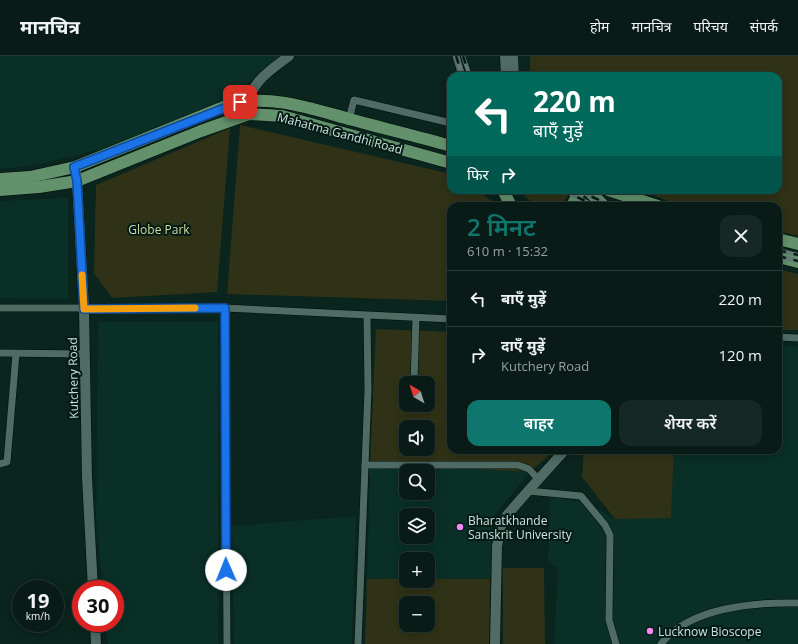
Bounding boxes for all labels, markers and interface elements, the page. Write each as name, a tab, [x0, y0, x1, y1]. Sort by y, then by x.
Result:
text: मानचित्र	[20, 14, 80, 40]
text: होम	[590, 17, 609, 36]
text: मानचित्र	[631, 17, 672, 36]
text: परिचय	[694, 17, 728, 36]
text: संपर्क	[750, 17, 778, 36]
text: 220 m	[533, 82, 616, 120]
pin	[223, 85, 257, 119]
icon: left	[467, 88, 519, 140]
icon: arrive	[229, 91, 251, 113]
street label: Mahatma Gandhi Road	[276, 108, 404, 158]
text: बाएँ मुड़ें	[533, 118, 583, 142]
text: फिर	[467, 164, 489, 184]
icon: right	[497, 164, 519, 186]
text: 2 मिनट	[467, 210, 536, 243]
button: close	[720, 215, 762, 257]
park label: Globe Park	[128, 221, 190, 238]
text: 610 m · 15:32	[467, 242, 548, 260]
icon: left	[467, 288, 489, 310]
text: बाएँ मुड़ें	[501, 288, 546, 308]
text: 220 m	[718, 289, 762, 309]
text: दाएँ मुड़ें	[501, 335, 545, 355]
street label: Kutchery Road	[64, 337, 82, 419]
icon: right	[467, 344, 489, 366]
text: 120 m	[718, 345, 762, 365]
text: Kutchery Road	[501, 357, 589, 375]
north arrow	[399, 376, 435, 412]
map controls	[399, 376, 435, 632]
button: बाहर	[467, 400, 611, 446]
button: शेयर करें	[619, 400, 762, 446]
button: sound	[399, 420, 435, 456]
button: search	[399, 464, 435, 500]
button: layers	[399, 508, 435, 544]
place label: Bharatkhande Sanskrit University	[468, 512, 573, 543]
marker: Bharatkhande Sanskrit University	[455, 522, 465, 532]
position arrow	[205, 549, 247, 591]
button: +	[399, 552, 435, 588]
speed limit sign: 30	[72, 580, 124, 632]
text: 19	[27, 587, 49, 614]
button: −	[399, 596, 435, 632]
text: km/h	[26, 609, 50, 623]
place label: Lucknow Bioscope	[658, 623, 762, 640]
marker: Lucknow Bioscope	[645, 626, 655, 636]

